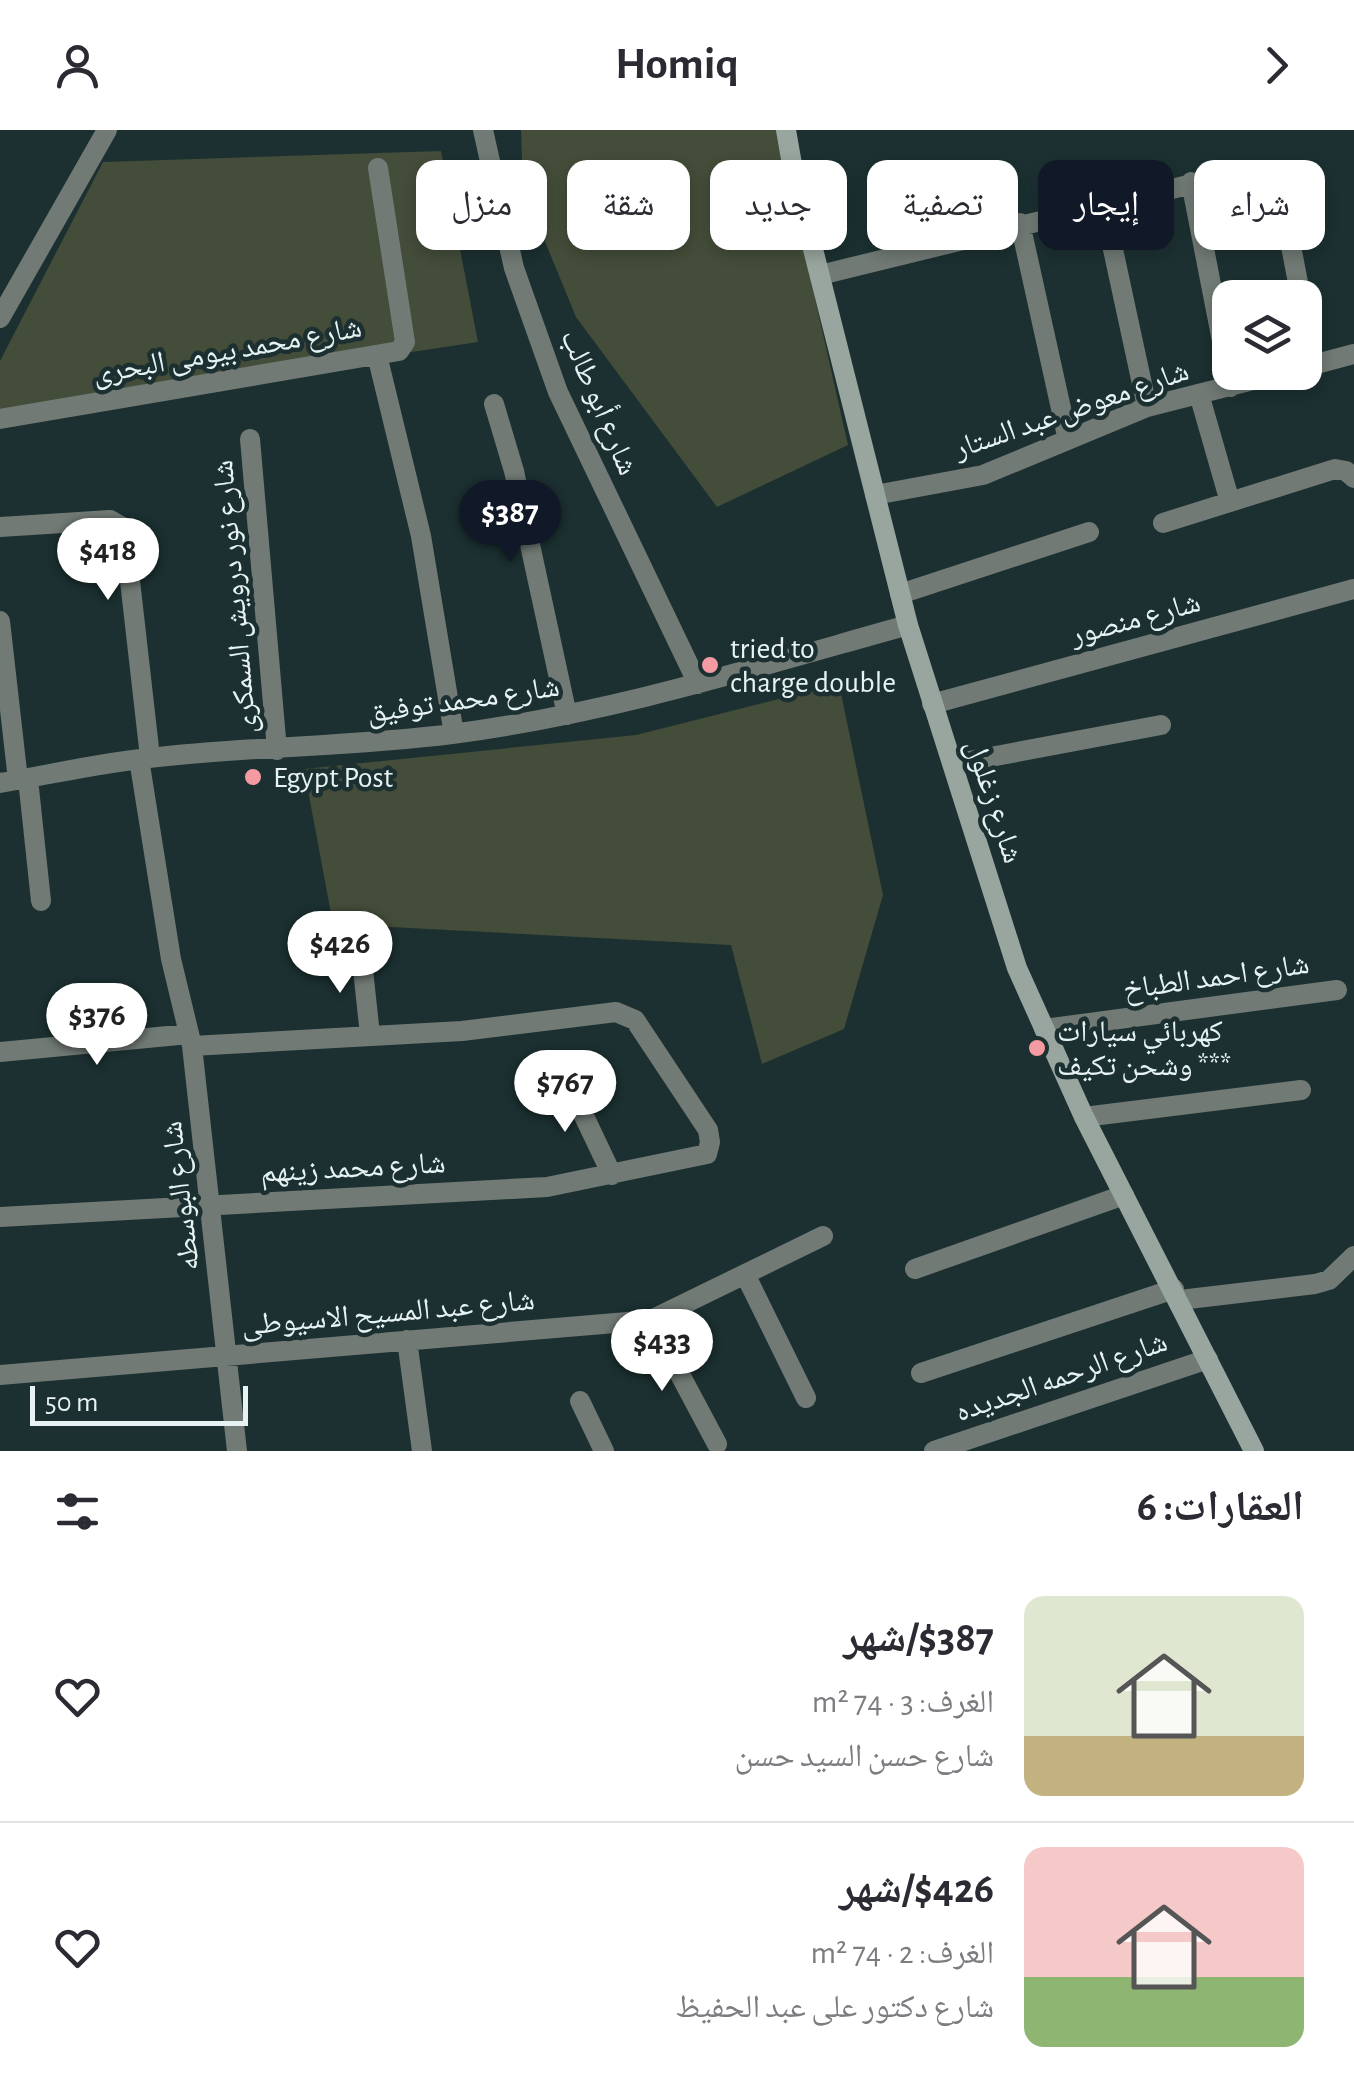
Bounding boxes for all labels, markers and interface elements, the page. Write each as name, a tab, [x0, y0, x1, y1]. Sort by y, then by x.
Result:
icon: person	[50, 38, 105, 93]
icon: forward	[1249, 38, 1304, 93]
text: Homiq	[615, 42, 739, 87]
chip: منزل	[416, 160, 547, 250]
chip: شقة	[567, 160, 690, 250]
chip: جديد	[710, 160, 847, 250]
chip: تصفية	[867, 160, 1018, 250]
chip: إيجار	[1038, 160, 1174, 250]
chip: شراء	[1194, 160, 1325, 250]
map controls	[1212, 280, 1322, 390]
button: layers	[1212, 280, 1322, 390]
street label: شارع محمد بيومى البحرى	[90, 313, 364, 392]
street label: شارع أبو طالب	[552, 324, 647, 481]
street label: شارع معوض عبد الستار	[949, 356, 1194, 467]
street label: شارع نور درويش السمكرى	[208, 458, 265, 735]
pin: $387	[451, 480, 569, 565]
text: $387	[481, 496, 539, 528]
pin: $418	[49, 518, 167, 603]
text: $418	[79, 534, 137, 566]
street label: شارع منصور	[1066, 587, 1204, 654]
place label: tried to charge double	[730, 634, 896, 698]
marker: tried to charge double	[699, 654, 721, 676]
street label: شارع محمد توفيق	[365, 672, 562, 731]
street label: شارع زغلول	[957, 736, 1028, 868]
place label: Egypt Post	[273, 763, 394, 793]
marker: Egypt Post	[242, 766, 264, 788]
pin: $426	[281, 911, 399, 996]
text: $426	[309, 927, 371, 959]
street label: شارع احمد الطباخ	[1121, 949, 1312, 1008]
pin: $376	[38, 983, 156, 1068]
text: $376	[68, 999, 126, 1031]
place label: كهربائي سيارات وشحن تكيف ***	[1057, 1017, 1231, 1083]
marker: كهربائي سيارات وشحن تكيف ***	[1026, 1037, 1048, 1059]
pin: $767	[506, 1050, 624, 1135]
text: $767	[536, 1066, 594, 1098]
street label: شارع البوسطه	[157, 1119, 208, 1272]
street label: شارع محمد زينهم	[260, 1148, 446, 1192]
street label: شارع عبد المسيح الاسيوطى	[240, 1285, 536, 1344]
pin: $433	[603, 1309, 721, 1394]
text: $433	[633, 1325, 691, 1357]
street label: شارع الرحمه الجديده	[951, 1327, 1172, 1430]
scale bar	[30, 1381, 248, 1426]
text: 50 m	[45, 1389, 99, 1417]
icon: filters	[50, 1484, 105, 1539]
text: العقارات: 6	[1137, 1486, 1304, 1528]
text: $387/شهر	[844, 1617, 994, 1659]
icon: home	[1104, 1636, 1224, 1756]
icon: heart	[50, 1669, 105, 1724]
text: الغرف: 3 · 74 m²	[812, 1686, 994, 1718]
text: شارع حسن السيد حسن	[734, 1740, 994, 1772]
text: $426/شهر	[839, 1868, 994, 1910]
icon: home	[1104, 1887, 1224, 2007]
icon: heart	[50, 1920, 105, 1975]
text: الغرف: 2 · 74 m²	[810, 1937, 994, 1969]
text: شارع دكتور على عبد الحفيظ	[676, 1991, 994, 2023]

